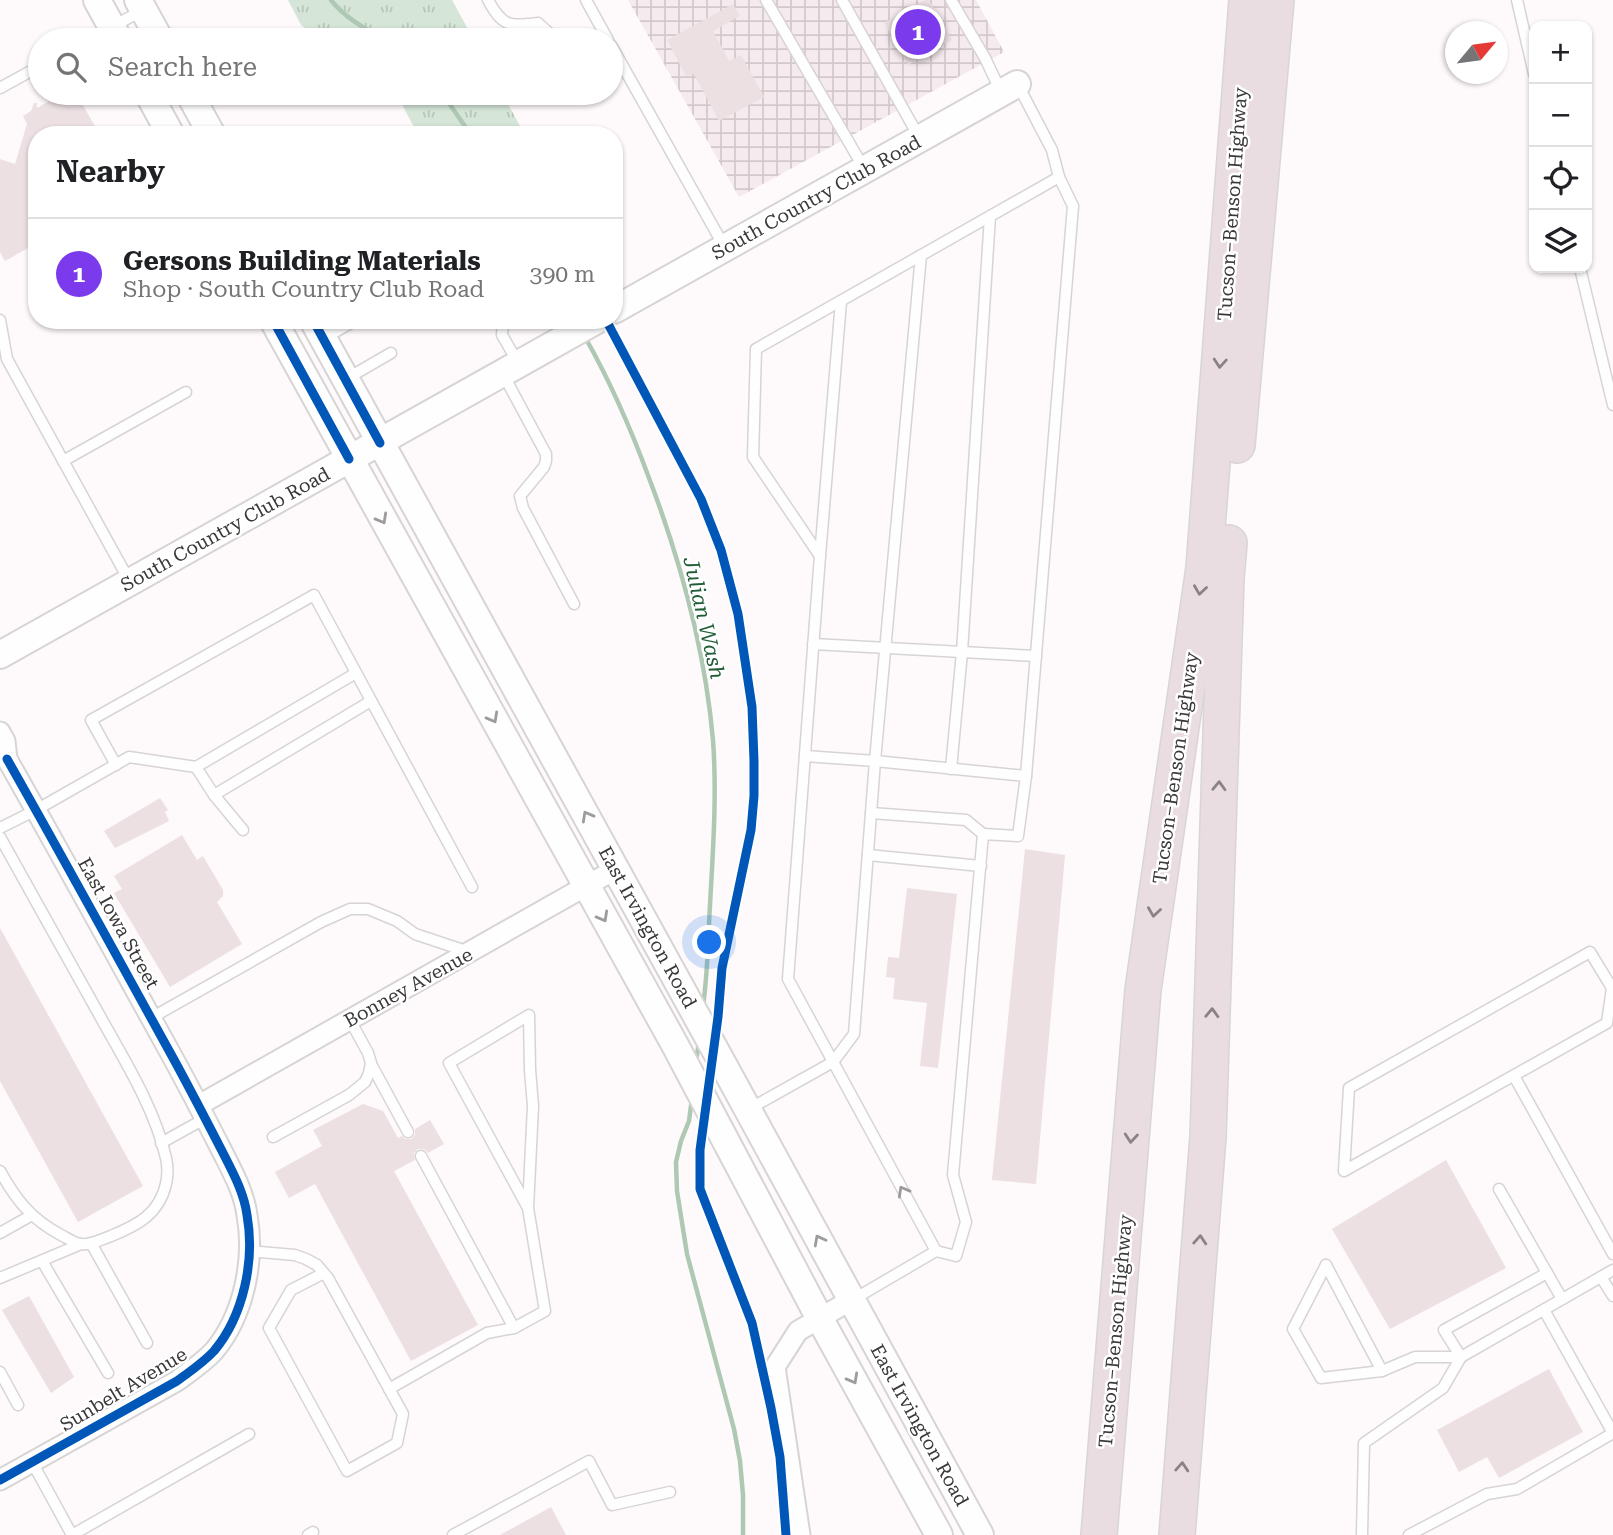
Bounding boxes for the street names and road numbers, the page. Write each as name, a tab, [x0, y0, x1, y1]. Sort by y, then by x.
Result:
street label: Tucson–Benson Highway	[1213, 86, 1252, 321]
street label: South Country Club Road	[708, 130, 925, 265]
street label: South Country Club Road	[117, 462, 334, 597]
street label: Tucson–Benson Highway	[1148, 650, 1203, 885]
street label: East Irvington Road	[594, 842, 702, 1012]
street label: East Iowa Street	[73, 853, 164, 993]
street label: Bonney Avenue	[340, 943, 477, 1032]
street label: Tucson–Benson Highway	[1094, 1213, 1137, 1449]
street label: East Irvington Road	[866, 1340, 974, 1510]
street label: Sunbelt Avenue	[56, 1342, 191, 1436]

